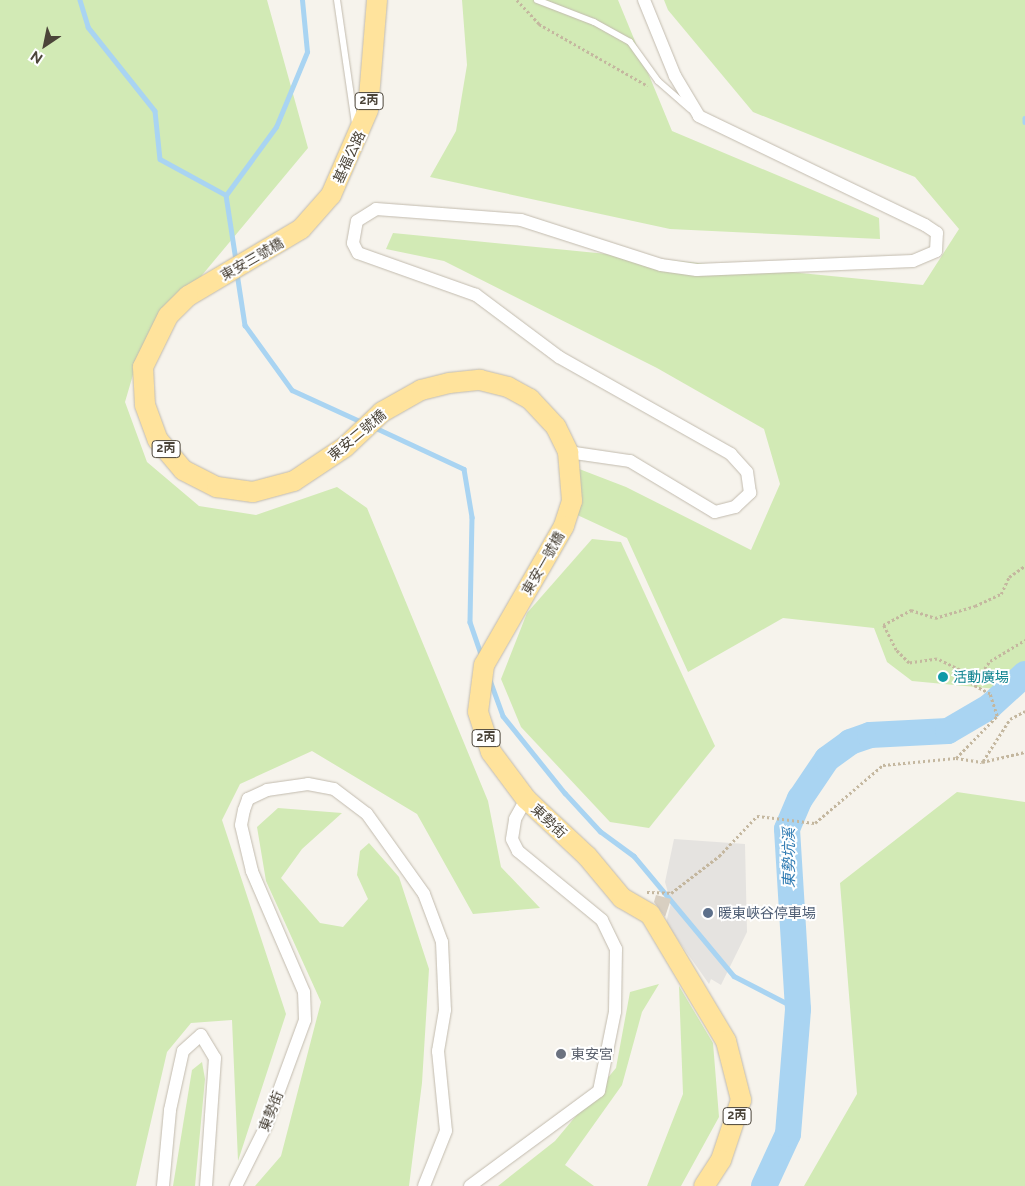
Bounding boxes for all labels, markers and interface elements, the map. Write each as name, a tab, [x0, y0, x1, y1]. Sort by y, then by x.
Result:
north arrow	[20, 20, 70, 70]
text: N	[28, 48, 46, 67]
road number: 2丙	[354, 92, 384, 110]
street label: 基福公路	[330, 128, 368, 186]
street label: 東安三號橋	[217, 234, 287, 284]
street label: 東安二號橋	[325, 406, 389, 464]
road number: 2丙	[151, 439, 181, 458]
street label: 東安一號橋	[518, 528, 568, 598]
place label: 活動廣場	[953, 669, 1009, 685]
marker: 活動廣場	[937, 671, 949, 683]
road number: 2丙	[471, 728, 501, 748]
street label: 東勢街	[528, 801, 570, 841]
water label: 東勢坑溪	[781, 828, 799, 888]
place label: 暖東峽谷停車場	[718, 905, 816, 921]
marker: 暖東峽谷停車場	[702, 907, 714, 919]
place label: 東安宮	[571, 1046, 613, 1062]
marker: 東安宮	[555, 1048, 567, 1060]
street label: 東勢街	[255, 1088, 287, 1134]
road number: 2丙	[722, 1106, 752, 1126]

